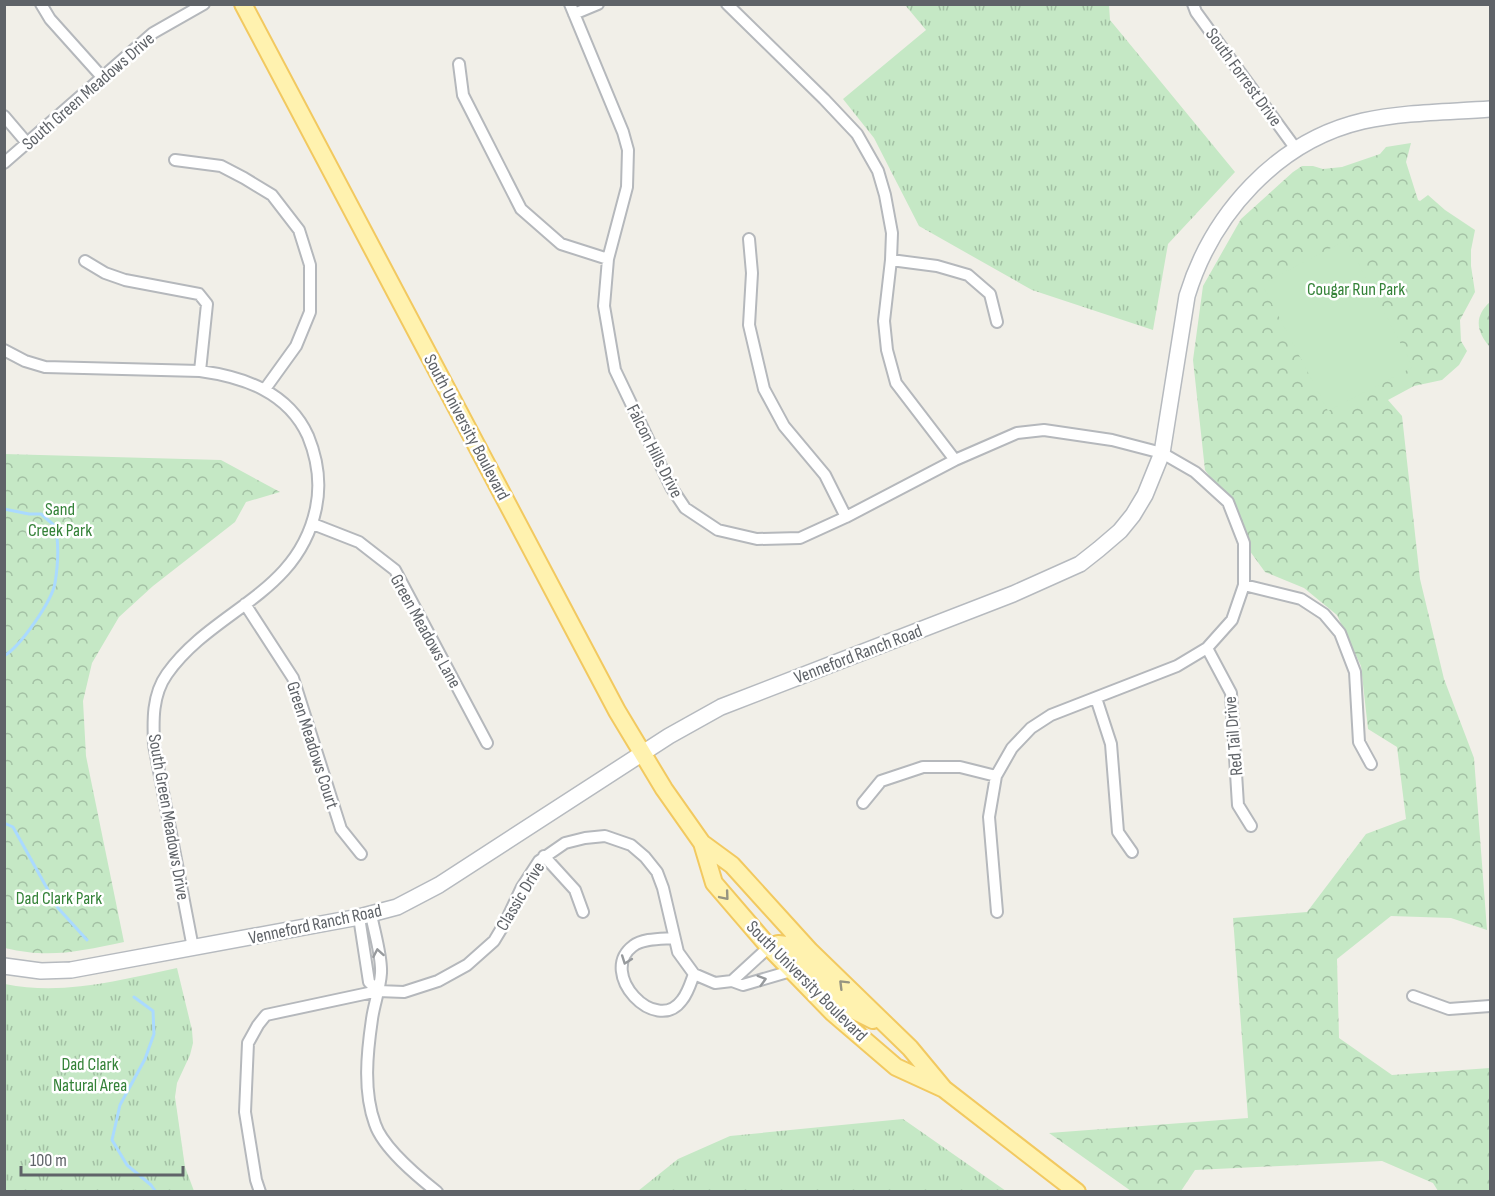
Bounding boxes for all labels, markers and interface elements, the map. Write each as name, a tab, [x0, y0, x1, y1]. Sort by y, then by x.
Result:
street label: South Forrest Drive	[1201, 24, 1286, 131]
street label: South Green Meadows Drive	[18, 28, 159, 155]
park label: Cougar Run Park	[1307, 279, 1405, 300]
street label: South University Boulevard	[419, 351, 514, 504]
street label: Falcon Hills Drive	[622, 401, 687, 501]
park label: Sand Creek Park	[28, 499, 92, 541]
street label: Green Meadows Lane	[386, 571, 465, 692]
street label: Venneford Ranch Road	[791, 620, 925, 689]
street label: Green Meadows Court	[282, 679, 343, 812]
street label: Red Tail Drive	[1220, 695, 1247, 777]
street label: South Green Meadows Drive	[144, 732, 193, 902]
street label: Classic Drive	[492, 858, 549, 934]
park label: Dad Clark Park	[16, 888, 102, 909]
one-way arrow	[718, 889, 729, 900]
street label: Venneford Ranch Road	[247, 900, 384, 949]
street label: South University Boulevard	[742, 917, 871, 1046]
one-way arrow	[372, 948, 384, 957]
one-way arrow	[621, 954, 633, 964]
one-way arrow	[756, 975, 767, 987]
one-way arrow	[840, 981, 851, 992]
park label: Dad Clark Natural Area	[53, 1054, 127, 1096]
scale bar	[21, 1139, 183, 1177]
text: 100 m	[30, 1150, 67, 1171]

